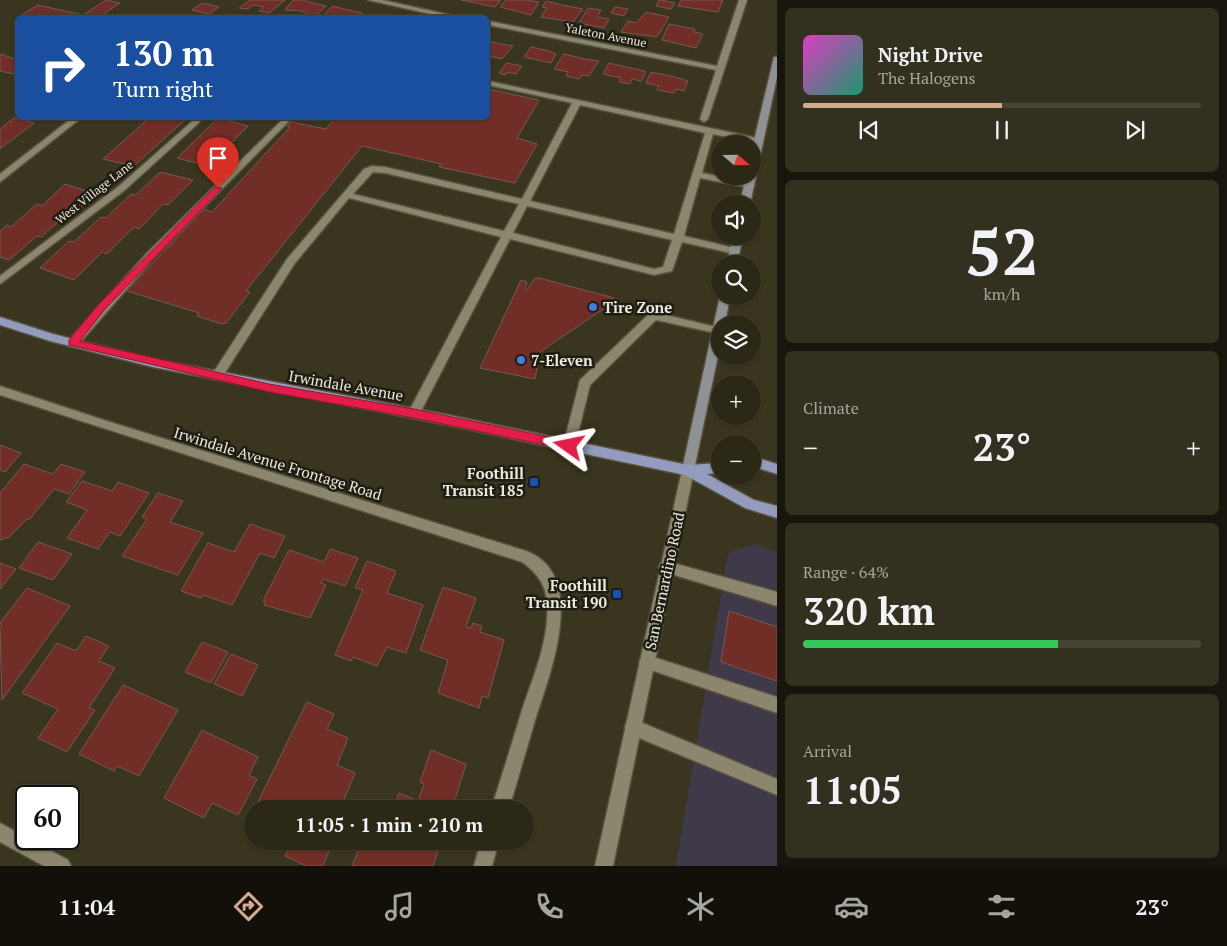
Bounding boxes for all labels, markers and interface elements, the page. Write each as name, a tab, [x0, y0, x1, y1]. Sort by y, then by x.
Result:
street label: Yaleton Avenue	[564, 20, 648, 50]
text: 130 m	[113, 30, 214, 76]
icon: right	[30, 35, 95, 100]
text: Night Drive	[878, 42, 983, 67]
text: The Halogens	[878, 67, 976, 89]
text: Turn right	[113, 74, 213, 103]
icon: previous	[855, 116, 883, 144]
icon: pause	[988, 116, 1016, 144]
icon: next	[1121, 116, 1149, 144]
north arrow	[711, 135, 761, 185]
map controls	[711, 135, 761, 485]
pin	[197, 137, 239, 188]
icon: arrive	[204, 144, 232, 172]
street label: West Village Lane	[52, 157, 136, 227]
button: sound	[711, 195, 761, 245]
text: 52	[965, 207, 1039, 294]
button: search	[711, 255, 761, 305]
text: km/h	[984, 283, 1020, 305]
place label: Tire Zone	[603, 297, 672, 317]
marker: Tire Zone	[587, 301, 599, 313]
button: layers	[711, 315, 761, 365]
place label: 7-Eleven	[531, 350, 593, 370]
marker: 7-Eleven	[515, 354, 527, 366]
street label: Irwindale Avenue	[287, 365, 405, 405]
button: +	[711, 375, 761, 425]
text: Climate	[803, 397, 859, 419]
position arrow	[542, 419, 594, 471]
street label: Irwindale Avenue Frontage Road	[172, 422, 384, 504]
text: 23°	[973, 422, 1031, 472]
text: −	[803, 429, 818, 466]
text: +	[1186, 429, 1201, 466]
button: −	[711, 435, 761, 485]
place label: Foothill Transit 185	[443, 463, 524, 500]
marker: Foothill Transit 185	[528, 476, 540, 488]
street label: San Bernardino Road	[640, 510, 688, 652]
text: Range · 64%	[803, 561, 889, 583]
place label: Foothill Transit 190	[526, 575, 608, 612]
text: 320 km	[803, 586, 935, 636]
marker: Foothill Transit 190	[611, 588, 623, 600]
text: Arrival	[803, 740, 852, 762]
text: 11:05	[803, 765, 902, 815]
speed limit sign: 60	[15, 785, 80, 850]
text: 11:05 · 1 min · 210 m	[295, 812, 483, 837]
icon: directions	[231, 889, 266, 924]
icon: music	[382, 889, 417, 924]
icon: phone	[532, 889, 567, 924]
icon: climate	[683, 889, 718, 924]
icon: car	[834, 889, 869, 924]
icon: filters	[984, 889, 1019, 924]
text: 11:04	[58, 892, 115, 921]
text: 23°	[1135, 892, 1169, 921]

